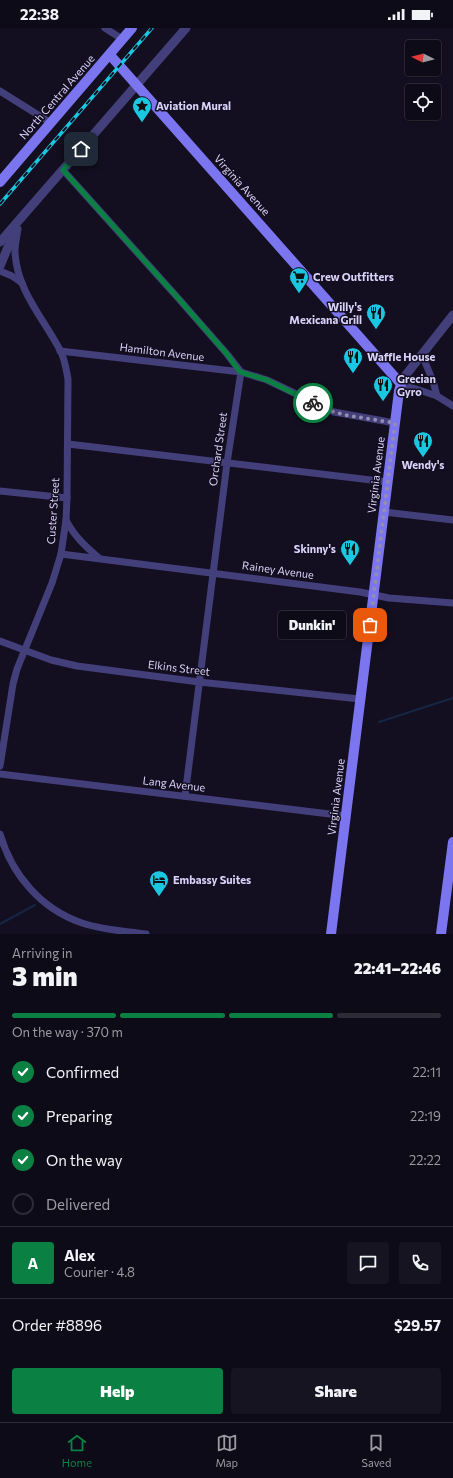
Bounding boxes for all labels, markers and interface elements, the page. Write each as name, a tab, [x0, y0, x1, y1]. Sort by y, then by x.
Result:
text: 22:38	[20, 5, 59, 23]
north arrow	[405, 40, 441, 76]
map controls	[405, 40, 441, 120]
street label: North Central Avenue	[16, 52, 97, 142]
button: locate	[405, 84, 441, 120]
place icon: Aviation Mural	[131, 95, 153, 123]
place label: Aviation Mural	[156, 99, 231, 112]
pin	[64, 132, 98, 166]
icon: home	[70, 138, 92, 160]
street label: Virginia Avenue	[212, 152, 273, 218]
supermarket icon: Crew Outfitters	[288, 266, 310, 294]
place label: Crew Outfitters	[313, 270, 394, 283]
place label: Willy's Mexicana Grill	[289, 300, 362, 326]
restaurant icon: Willy's Mexicana Grill	[365, 302, 387, 330]
street label: Hamilton Avenue	[119, 340, 205, 363]
restaurant icon: Waffle House	[342, 346, 364, 374]
place label: Waffle House	[367, 350, 436, 363]
place label: Grecian Gyro	[397, 372, 436, 398]
restaurant icon: Grecian Gyro	[372, 374, 394, 402]
courier	[293, 383, 333, 423]
icon: bike	[302, 392, 324, 414]
street label: Orchard Street	[206, 411, 229, 487]
restaurant icon: Wendy's	[412, 430, 434, 458]
street label: Virginia Avenue	[364, 436, 387, 514]
place label: Wendy's	[402, 458, 445, 471]
street label: Custer Street	[44, 477, 61, 545]
restaurant icon: Skinny's	[339, 538, 361, 566]
place label: Skinny's	[294, 542, 336, 555]
street label: Rainey Avenue	[241, 558, 315, 581]
pin	[353, 608, 387, 642]
callout: Dunkin'	[278, 611, 346, 639]
icon: bag	[359, 614, 381, 636]
text: Dunkin'	[289, 617, 335, 633]
street label: Elkins Street	[147, 657, 211, 678]
street label: Virginia Avenue	[324, 758, 347, 836]
street label: Lang Avenue	[142, 773, 206, 794]
hotel icon: Embassy Suites	[148, 869, 170, 897]
place label: Embassy Suites	[173, 873, 251, 886]
text: Arriving in	[12, 945, 72, 961]
text: 22:41–22:46	[354, 959, 441, 977]
text: 3 min	[12, 960, 78, 991]
text: On the way · 370 m	[12, 1024, 123, 1040]
icon: check	[12, 1061, 34, 1083]
text: Confirmed	[46, 1063, 119, 1081]
text: 22:11	[412, 1064, 441, 1080]
icon: check	[12, 1105, 34, 1127]
text: Preparing	[46, 1107, 112, 1125]
text: 22:19	[410, 1108, 441, 1124]
icon: check	[12, 1149, 34, 1171]
text: On the way	[46, 1151, 123, 1169]
text: 22:22	[409, 1152, 441, 1168]
text: Delivered	[46, 1195, 110, 1213]
button: chat	[347, 1242, 389, 1284]
button: phone	[399, 1242, 441, 1284]
text: Alex	[64, 1246, 95, 1264]
text: A	[28, 1254, 38, 1272]
text: Courier · 4.8	[64, 1264, 135, 1280]
text: Order #8896	[12, 1316, 102, 1334]
text: $29.57	[394, 1316, 441, 1334]
button: Help	[12, 1368, 223, 1414]
button: Share	[231, 1368, 441, 1414]
tab: Home	[62, 1432, 92, 1469]
tab: Map	[215, 1432, 238, 1469]
tab: Saved	[362, 1432, 391, 1469]

